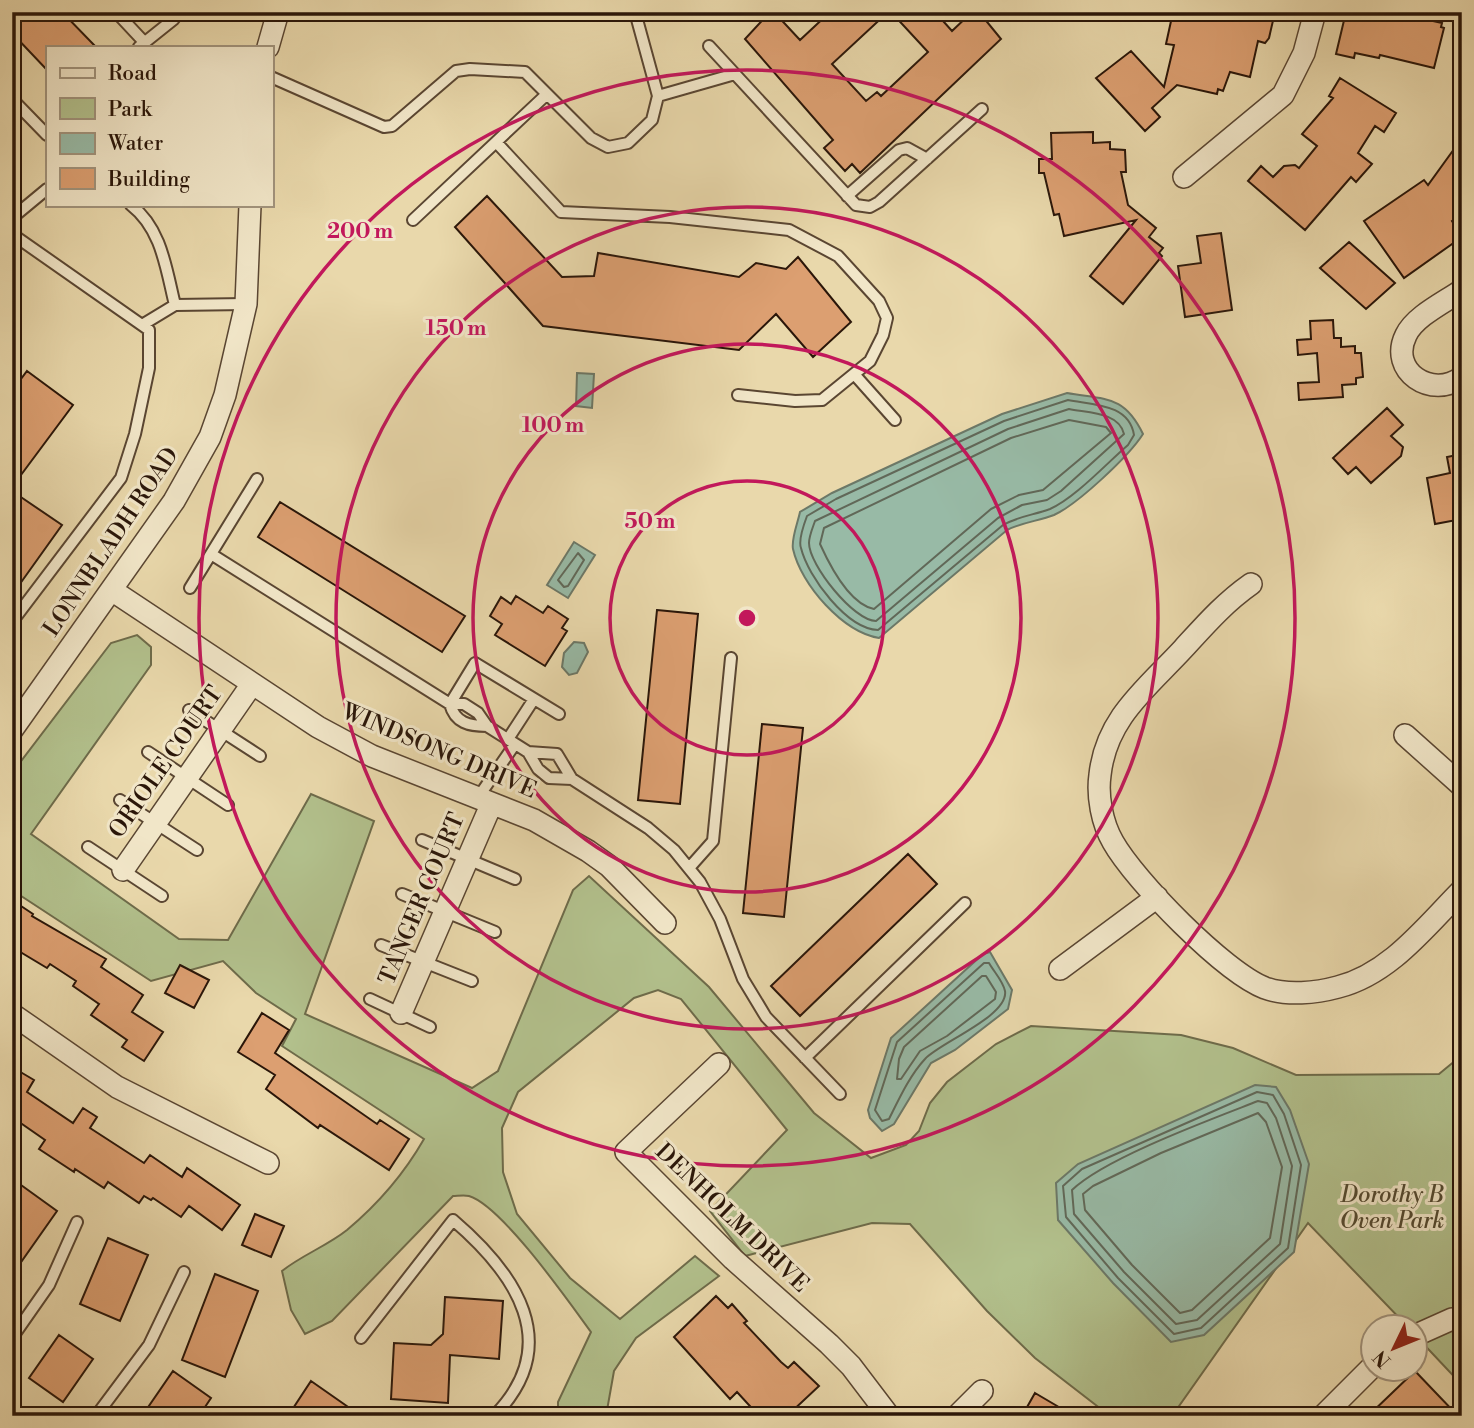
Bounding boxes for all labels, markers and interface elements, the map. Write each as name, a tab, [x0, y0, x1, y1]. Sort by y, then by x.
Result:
legend	[46, 46, 273, 206]
text: Road	[108, 61, 157, 87]
text: Park	[108, 97, 153, 123]
text: Water	[107, 131, 163, 157]
text: Building	[107, 167, 190, 193]
text: 200 m	[327, 219, 393, 245]
text: 150 m	[426, 316, 486, 342]
text: 100 m	[522, 413, 584, 439]
street label: LONNBLADH ROAD	[37, 442, 185, 642]
text: 50 m	[625, 509, 675, 535]
centre of rings	[735, 606, 759, 630]
street label: ORIOLE COURT	[103, 681, 229, 843]
street label: WINDSONG DRIVE	[337, 697, 540, 805]
street label: TANGER COURT	[373, 809, 471, 989]
street label: DENHOLM DRIVE	[649, 1138, 815, 1298]
park label: Dorothy B Oven Park	[1340, 1181, 1444, 1235]
north arrow	[1358, 1312, 1428, 1382]
text: N	[1368, 1345, 1396, 1373]

